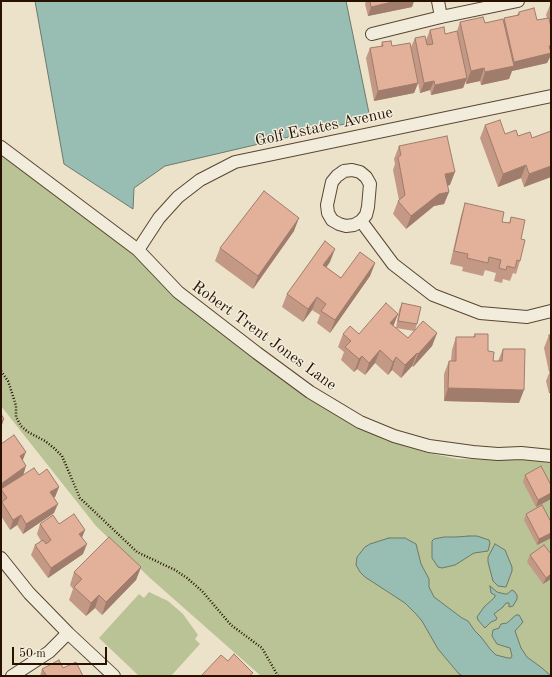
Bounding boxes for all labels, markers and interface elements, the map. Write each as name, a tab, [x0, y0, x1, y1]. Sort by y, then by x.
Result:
street label: Golf Estates Avenue	[253, 103, 395, 151]
street label: Robert Trent Jones Lane	[188, 277, 340, 395]
scale bar	[14, 639, 109, 665]
text: 50 m	[19, 648, 46, 660]

